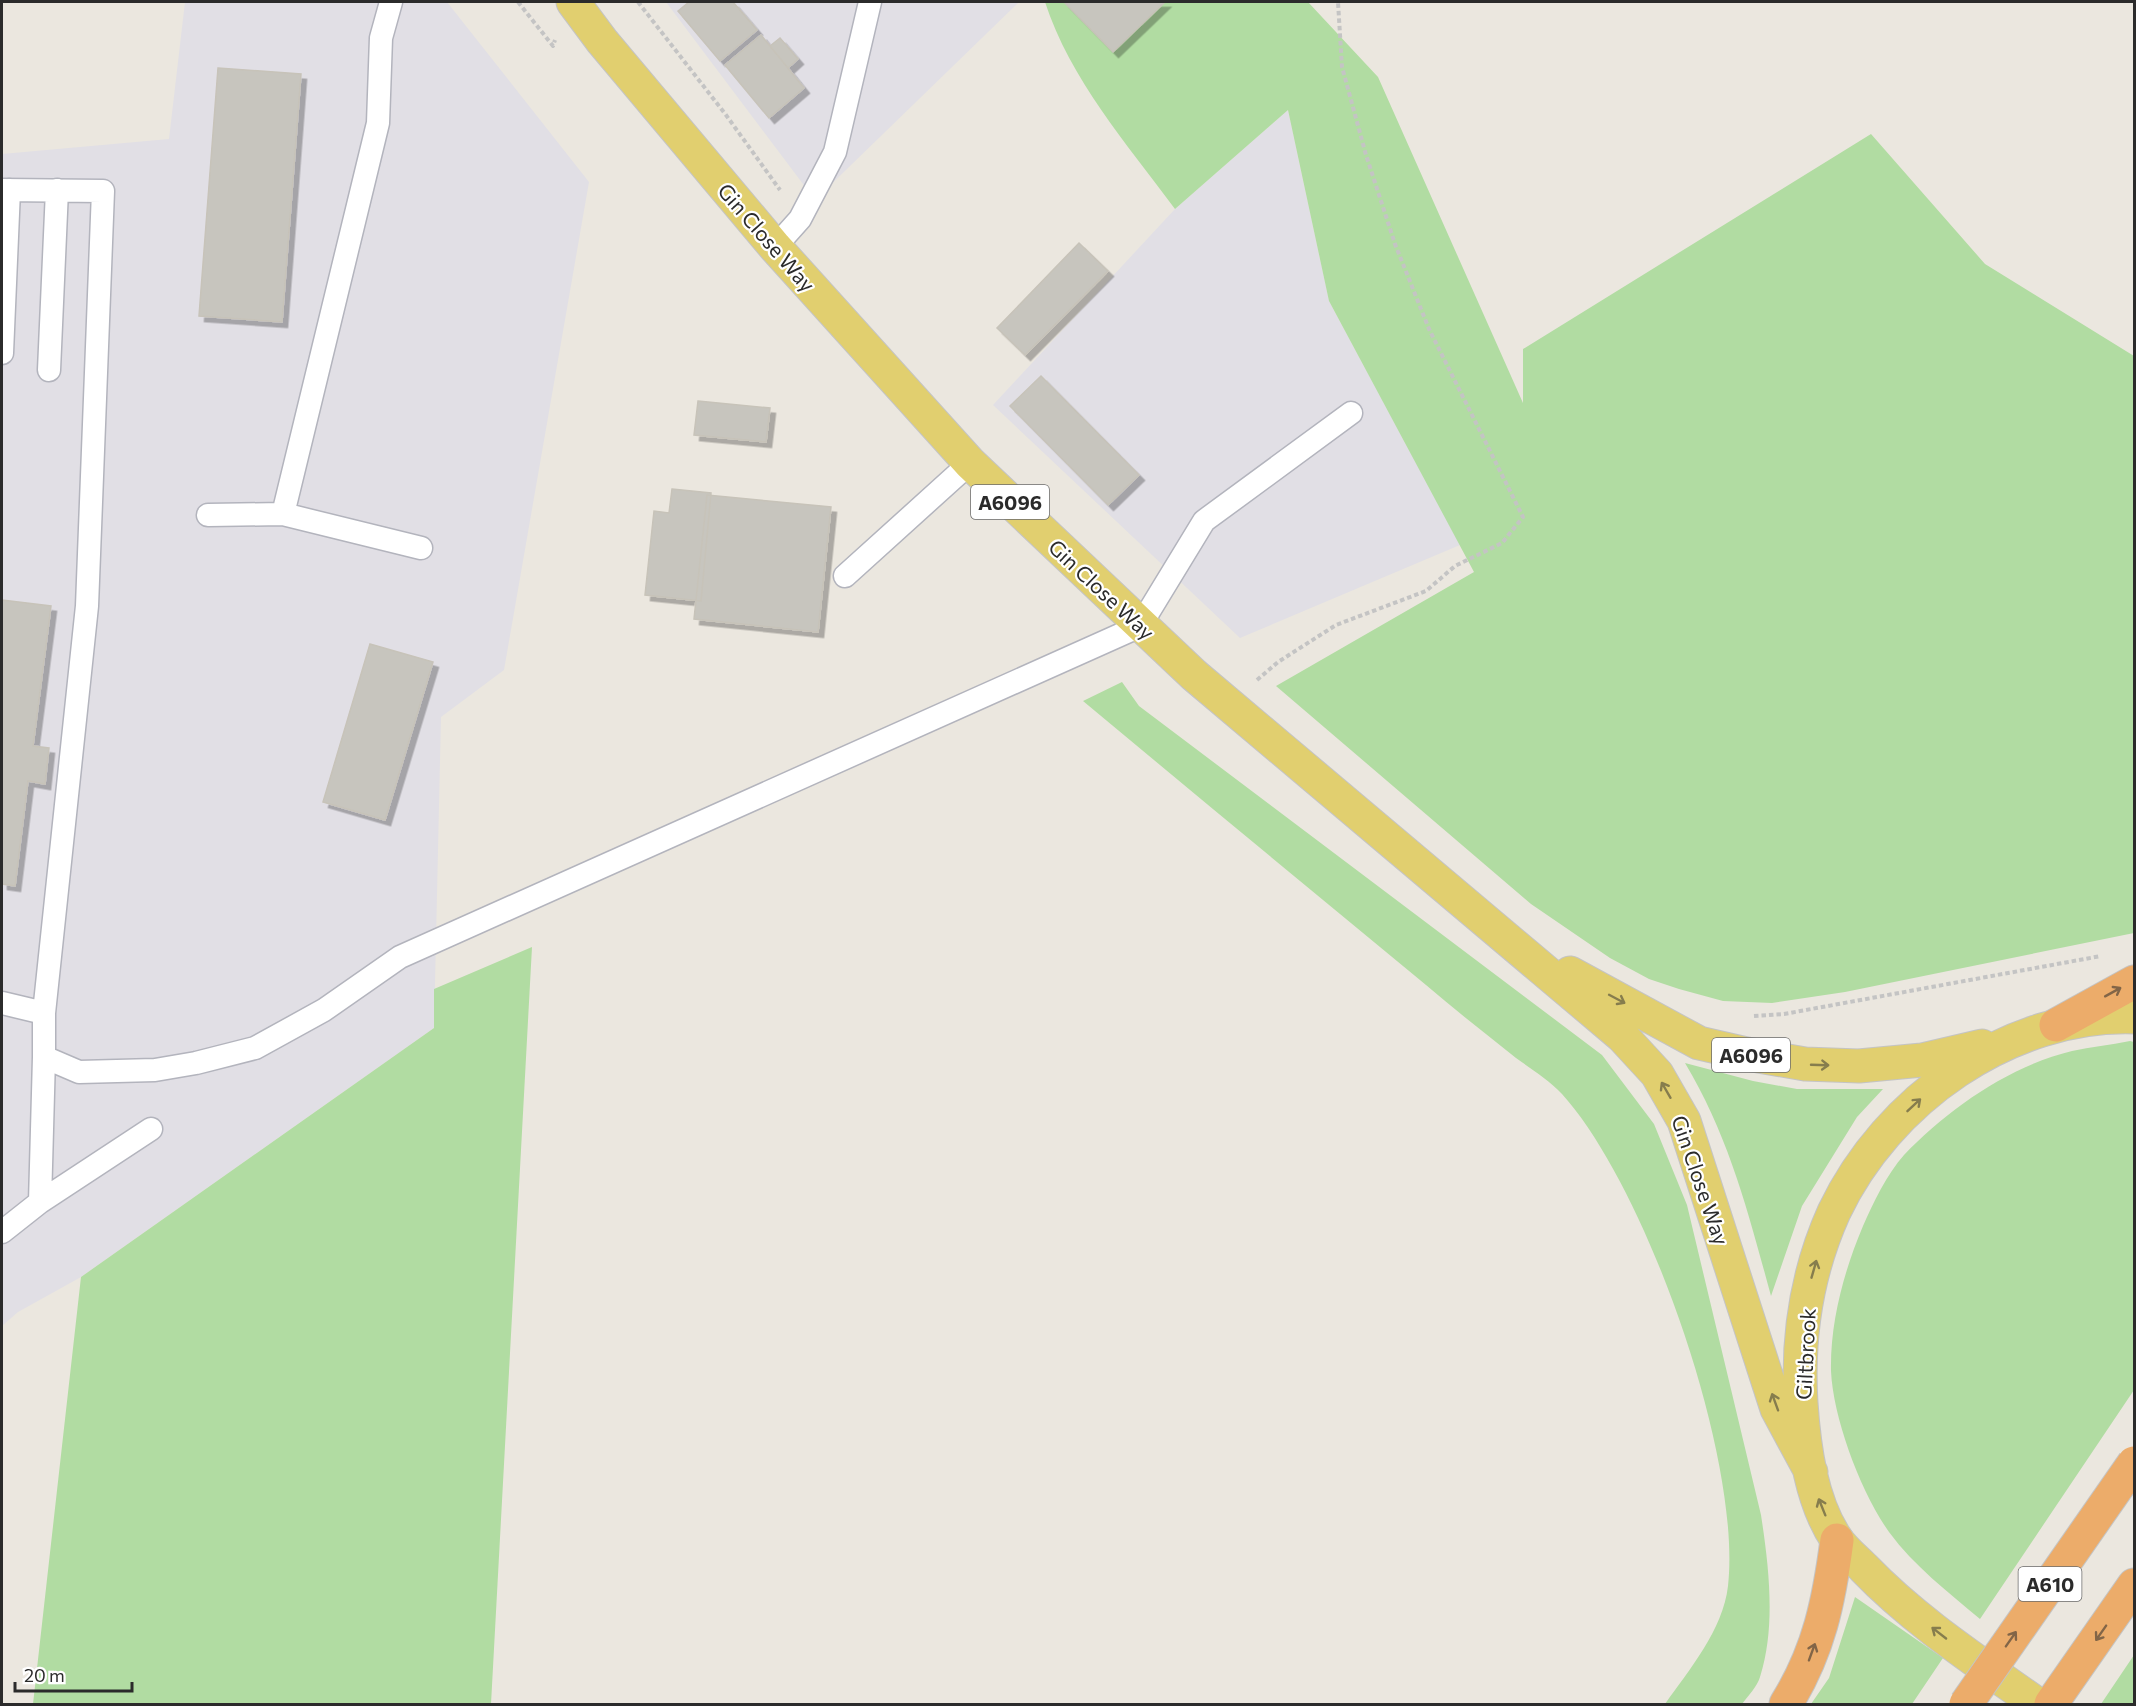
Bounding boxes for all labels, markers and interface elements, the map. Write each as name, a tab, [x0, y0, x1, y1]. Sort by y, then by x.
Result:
street label: Gin Close Way	[713, 178, 821, 296]
road number: A6096	[971, 485, 1049, 519]
street label: Gin Close Way	[1044, 534, 1160, 644]
one-way arrow	[2104, 986, 2121, 998]
one-way arrow	[1608, 993, 1625, 1005]
road number: A6096	[1712, 1038, 1790, 1072]
one-way arrow	[1809, 1059, 1829, 1070]
one-way arrow	[1660, 1082, 1672, 1099]
one-way arrow	[1907, 1098, 1922, 1112]
street label: Gin Close Way	[1667, 1112, 1735, 1248]
one-way arrow	[1809, 1260, 1820, 1279]
street label: Giltbrook	[1790, 1308, 1820, 1400]
one-way arrow	[1768, 1393, 1779, 1412]
one-way arrow	[1816, 1498, 1827, 1517]
road number: A610	[2018, 1567, 2082, 1601]
one-way arrow	[2095, 1625, 2107, 1641]
one-way arrow	[1931, 1626, 1947, 1639]
one-way arrow	[2005, 1632, 2017, 1648]
one-way arrow	[1808, 1644, 1819, 1662]
scale bar	[15, 1655, 132, 1693]
text: 20 m	[24, 1664, 65, 1686]

